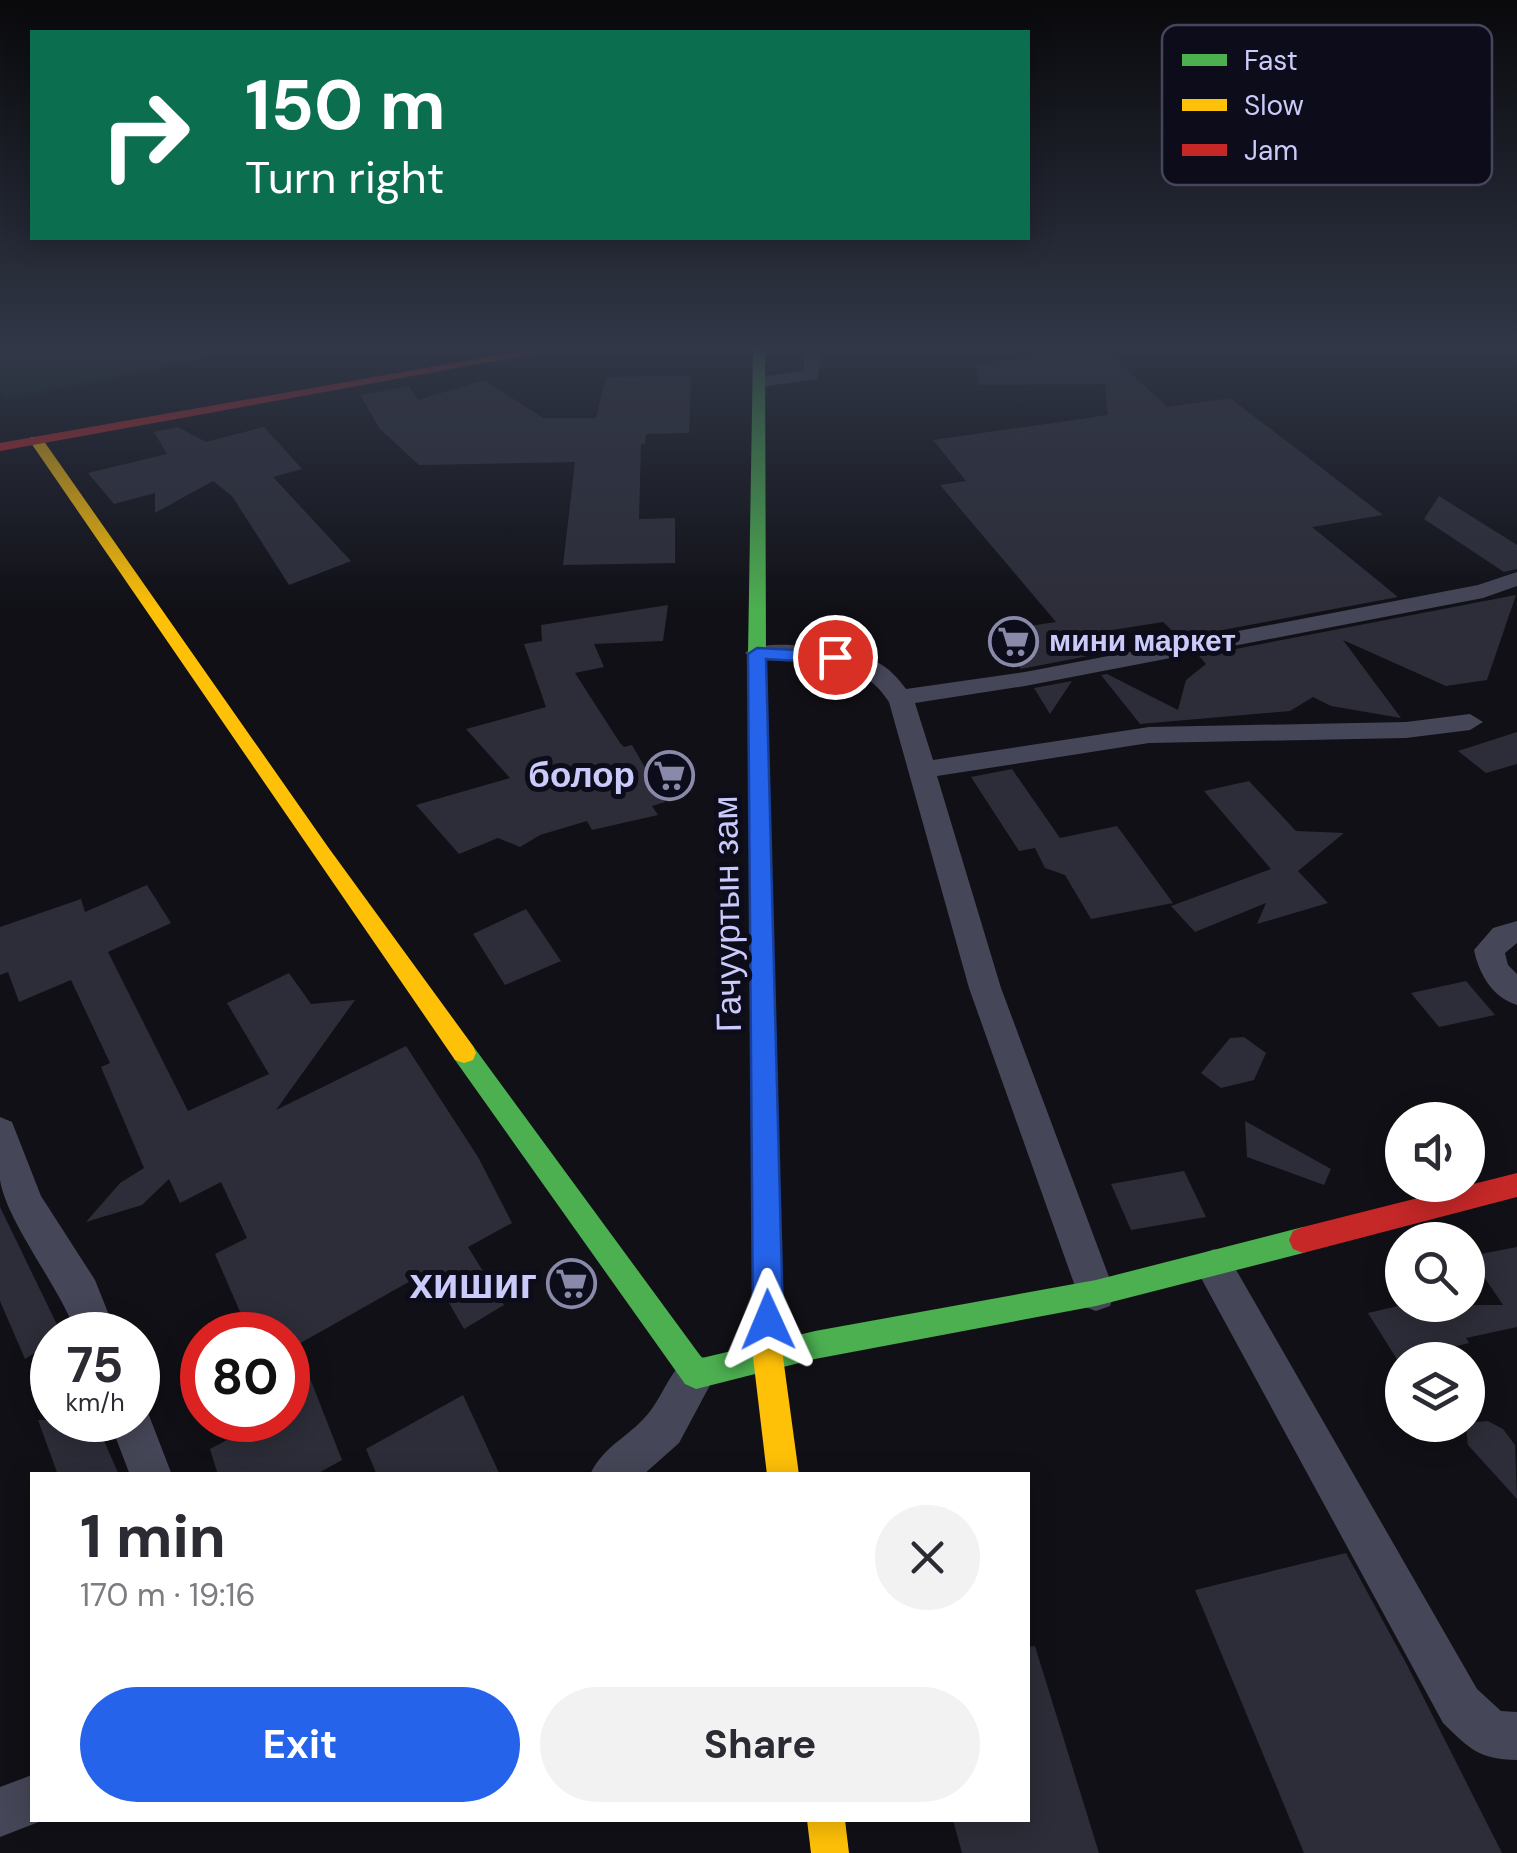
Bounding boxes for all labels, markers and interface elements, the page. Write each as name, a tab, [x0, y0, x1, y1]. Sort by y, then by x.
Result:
legend	[1162, 25, 1492, 185]
text: Fast	[1244, 42, 1298, 79]
text: 150 m	[245, 60, 446, 151]
icon: right	[80, 70, 210, 200]
text: Slow	[1244, 87, 1304, 124]
text: Jam	[1244, 132, 1298, 169]
text: Turn right	[245, 148, 444, 207]
pin	[793, 615, 878, 700]
supermarket icon: мини маркет	[988, 615, 1040, 667]
place label: мини маркет	[1049, 621, 1236, 660]
icon: arrive	[808, 630, 863, 685]
supermarket icon: болор	[644, 749, 696, 801]
place label: болор	[528, 752, 635, 798]
street label: Гачууртын зам	[702, 795, 752, 1033]
map controls	[1385, 1102, 1485, 1442]
button: sound	[1385, 1102, 1485, 1202]
button: search	[1385, 1222, 1485, 1322]
place label: хишиг	[410, 1256, 537, 1311]
supermarket icon: хишиг	[546, 1257, 598, 1309]
position arrow	[716, 1268, 820, 1372]
speed limit sign: 80	[180, 1312, 310, 1442]
text: 75	[67, 1332, 123, 1398]
button: layers	[1385, 1342, 1485, 1442]
text: km/h	[65, 1386, 125, 1419]
text: 1 min	[80, 1497, 226, 1576]
button: close	[875, 1505, 980, 1610]
text: 170 m · 19:16	[80, 1574, 256, 1616]
button: Exit	[80, 1687, 520, 1802]
button: Share	[540, 1687, 980, 1802]

